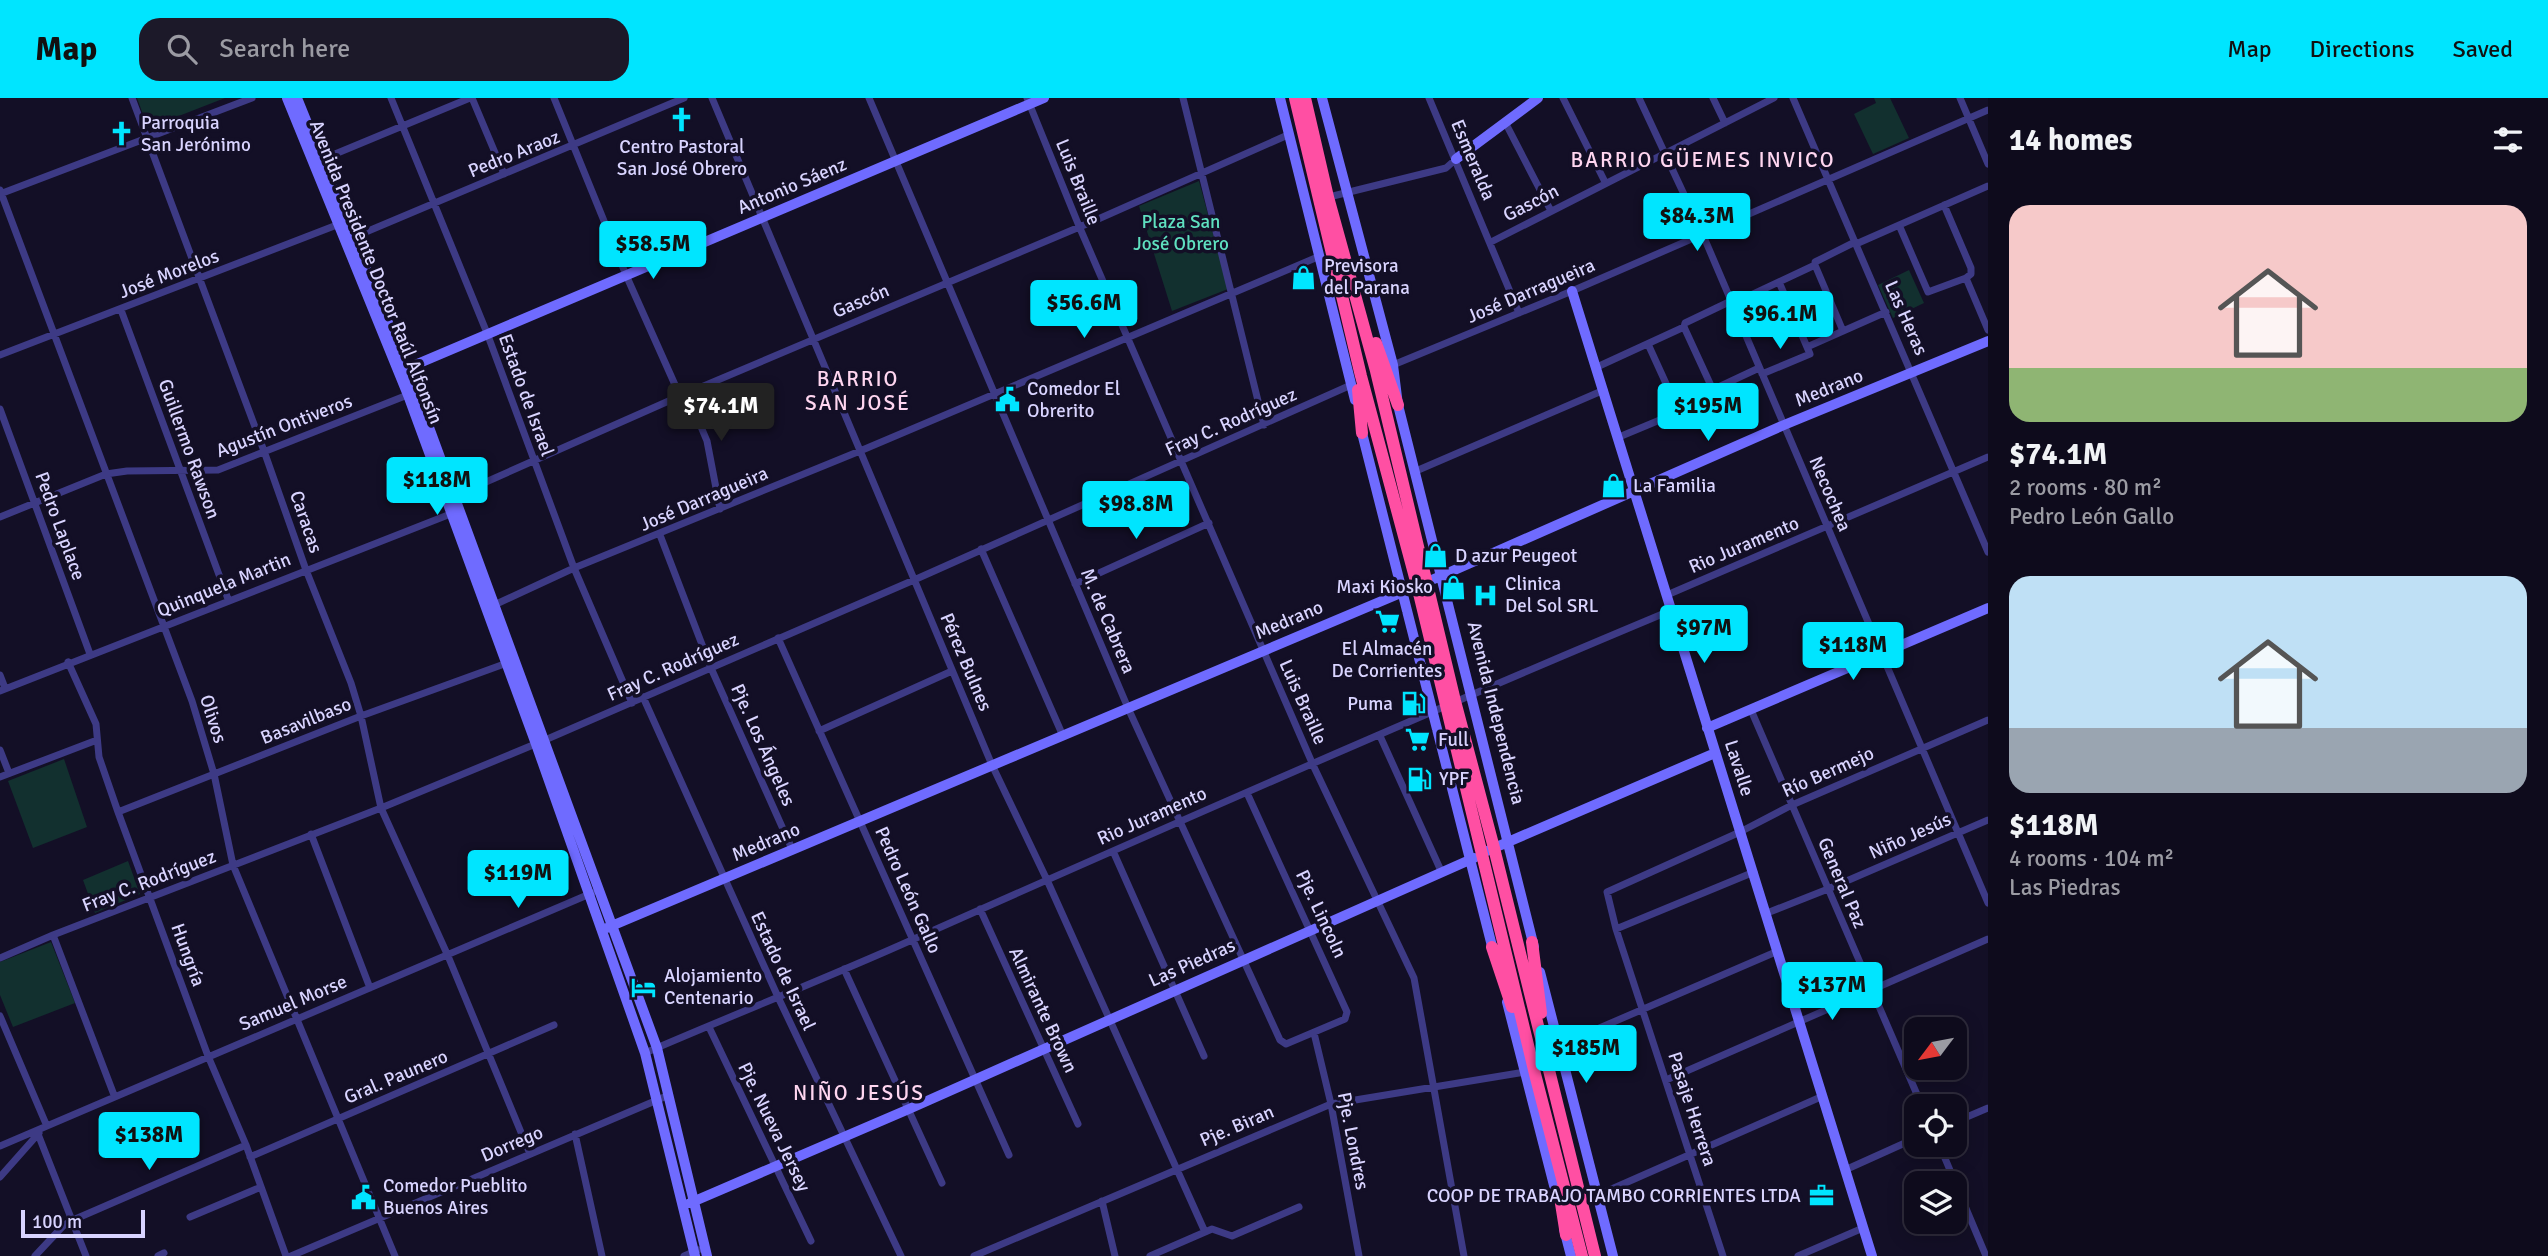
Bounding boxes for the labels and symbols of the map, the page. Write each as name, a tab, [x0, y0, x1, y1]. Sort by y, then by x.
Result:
church icon: Centro Pastoral San José Obrero	[668, 105, 696, 133]
place label: Parroquia San Jerónimo	[141, 111, 251, 157]
street label: Avenida Presidente Doctor Raúl Alfonsín	[304, 116, 448, 428]
street label: Esmeralda	[1445, 116, 1501, 204]
church icon: Parroquia San Jerónimo	[107, 120, 135, 148]
street label: Pedro Araoz	[465, 125, 563, 183]
place label: Centro Pastoral San José Obrero	[617, 135, 747, 181]
street label: Luis Braille	[1050, 136, 1106, 228]
district label: BARRIO GÜEMES INVICO	[1571, 147, 1835, 173]
street label: Antonio Sáenz	[734, 152, 850, 220]
street label: Gascón	[1499, 179, 1563, 227]
pin: $84.3M	[1640, 194, 1754, 253]
park label: Plaza San José Obrero	[1133, 210, 1229, 256]
pin: $58.5M	[596, 222, 710, 281]
street label: José Morelos	[116, 244, 222, 304]
street label: José Darragueira	[1463, 253, 1599, 329]
place label: Previsora del Parana	[1324, 254, 1410, 300]
shop icon: Previsora del Parana	[1290, 263, 1318, 291]
street label: Las Heras	[1879, 277, 1933, 359]
street label: Gascón	[829, 278, 893, 324]
pin: $56.6M	[1027, 280, 1141, 340]
pin: $96.1M	[1723, 292, 1837, 351]
street label: Estado de Israel	[493, 330, 559, 460]
street label: Medrano	[1791, 363, 1867, 413]
district label: BARRIO SAN JOSÉ	[805, 366, 911, 416]
street label: Guillermo Rawson	[153, 376, 225, 522]
place label: Comedor El Obrerito	[1027, 377, 1120, 423]
street label: Fray C. Rodríguez	[1162, 382, 1300, 462]
pin: $74.1M	[664, 384, 778, 443]
pin: $195M	[1659, 384, 1757, 443]
public building icon: Comedor El Obrerito	[993, 386, 1021, 414]
street label: Agustín Ontiveros	[212, 389, 356, 463]
street label: Necochea	[1803, 453, 1857, 535]
pin: $118M	[388, 458, 486, 517]
street label: José Darragueira	[636, 461, 772, 537]
street label: Pedro Laplace	[29, 469, 91, 583]
shop icon: La Familia	[1599, 472, 1627, 500]
place label: La Familia	[1633, 474, 1716, 498]
pin: $98.8M	[1079, 482, 1193, 541]
street label: Caracas	[284, 488, 328, 556]
street label: Rio Juramento	[1685, 511, 1803, 579]
shop icon: D azur Peugeot	[1421, 542, 1449, 570]
place label: D azur Peugeot	[1455, 544, 1578, 568]
street label: Quinquela Martin	[154, 547, 294, 623]
street label: M. de Cabrera	[1075, 565, 1141, 677]
place label: Clinica Del Sol SRL	[1505, 572, 1599, 618]
shop icon: Maxi Kiosko	[1439, 573, 1467, 601]
place label: Maxi Kiosko	[1336, 575, 1433, 599]
hospital icon: Clinica Del Sol SRL	[1471, 581, 1499, 609]
street label: Medrano	[1251, 595, 1327, 645]
pin: $97M	[1663, 606, 1745, 665]
supermarket icon: El Almacén De Corrientes	[1373, 607, 1401, 635]
street label: Pérez Bulnes	[935, 609, 997, 715]
street label: Avenida Independencia	[1462, 619, 1530, 807]
pin: $118M	[1804, 622, 1902, 682]
street label: Fray C. Rodríguez	[604, 627, 742, 707]
place label: El Almacén De Corrientes	[1332, 637, 1442, 683]
street label: Luis Braille	[1274, 656, 1332, 748]
street label: Pje. Los Ángeles	[725, 680, 801, 810]
fuel station icon: Puma	[1399, 690, 1427, 718]
street label: Olivos	[194, 692, 232, 746]
street label: Basavilbaso	[257, 692, 355, 750]
place label: Puma	[1347, 692, 1393, 716]
supermarket icon: Full	[1404, 726, 1432, 754]
place label: Full	[1438, 728, 1469, 752]
street label: Lavalle	[1719, 737, 1759, 799]
street label: Río Bermejo	[1778, 741, 1878, 803]
fuel station icon: YPF	[1405, 765, 1433, 793]
place label: YPF	[1439, 767, 1469, 791]
street label: Rio Juramento	[1093, 781, 1211, 851]
street label: Niño Jesús	[1865, 807, 1955, 865]
street label: Medrano	[728, 817, 804, 867]
street label: Pedro León Gallo	[869, 823, 947, 957]
street label: General Paz	[1812, 834, 1872, 932]
street label: Fray C. Rodríguez	[79, 844, 219, 918]
pin: $119M	[469, 850, 567, 910]
street label: Pje. Lincoln	[1290, 866, 1352, 962]
street label: Estado de Israel	[745, 908, 821, 1034]
street label: Hungría	[165, 920, 211, 990]
street label: Las Piedras	[1145, 933, 1239, 993]
street label: Almirante Brown	[1003, 943, 1083, 1077]
pin: $137M	[1783, 962, 1881, 1022]
place label: Alojamiento Centenario	[664, 964, 762, 1010]
street label: Samuel Morse	[235, 969, 351, 1037]
hotel icon: Alojamiento Centenario	[630, 973, 658, 1001]
north arrow	[1904, 1017, 1967, 1080]
pin: $185M	[1537, 1026, 1635, 1085]
street label: Gral. Paunero	[341, 1044, 452, 1110]
street label: Pasaje Herrera	[1662, 1049, 1722, 1169]
street label: Pje. Nueva Jersey	[732, 1058, 816, 1196]
district label: NIÑO JESÚS	[793, 1080, 925, 1106]
street label: Pje. Londres	[1332, 1090, 1374, 1192]
street label: Pje. Biran	[1196, 1100, 1278, 1152]
pin: $138M	[100, 1112, 198, 1172]
street label: Dorrego	[477, 1120, 547, 1168]
place label: Comedor Pueblito Buenos Aires	[383, 1174, 527, 1220]
office icon: COOP DE TRABAJO TAMBO CORRIENTES LTDA	[1807, 1182, 1835, 1210]
public building icon: Comedor Pueblito Buenos Aires	[349, 1183, 377, 1211]
place label: COOP DE TRABAJO TAMBO CORRIENTES LTDA	[1427, 1184, 1801, 1208]
scale bar	[21, 1207, 145, 1239]

